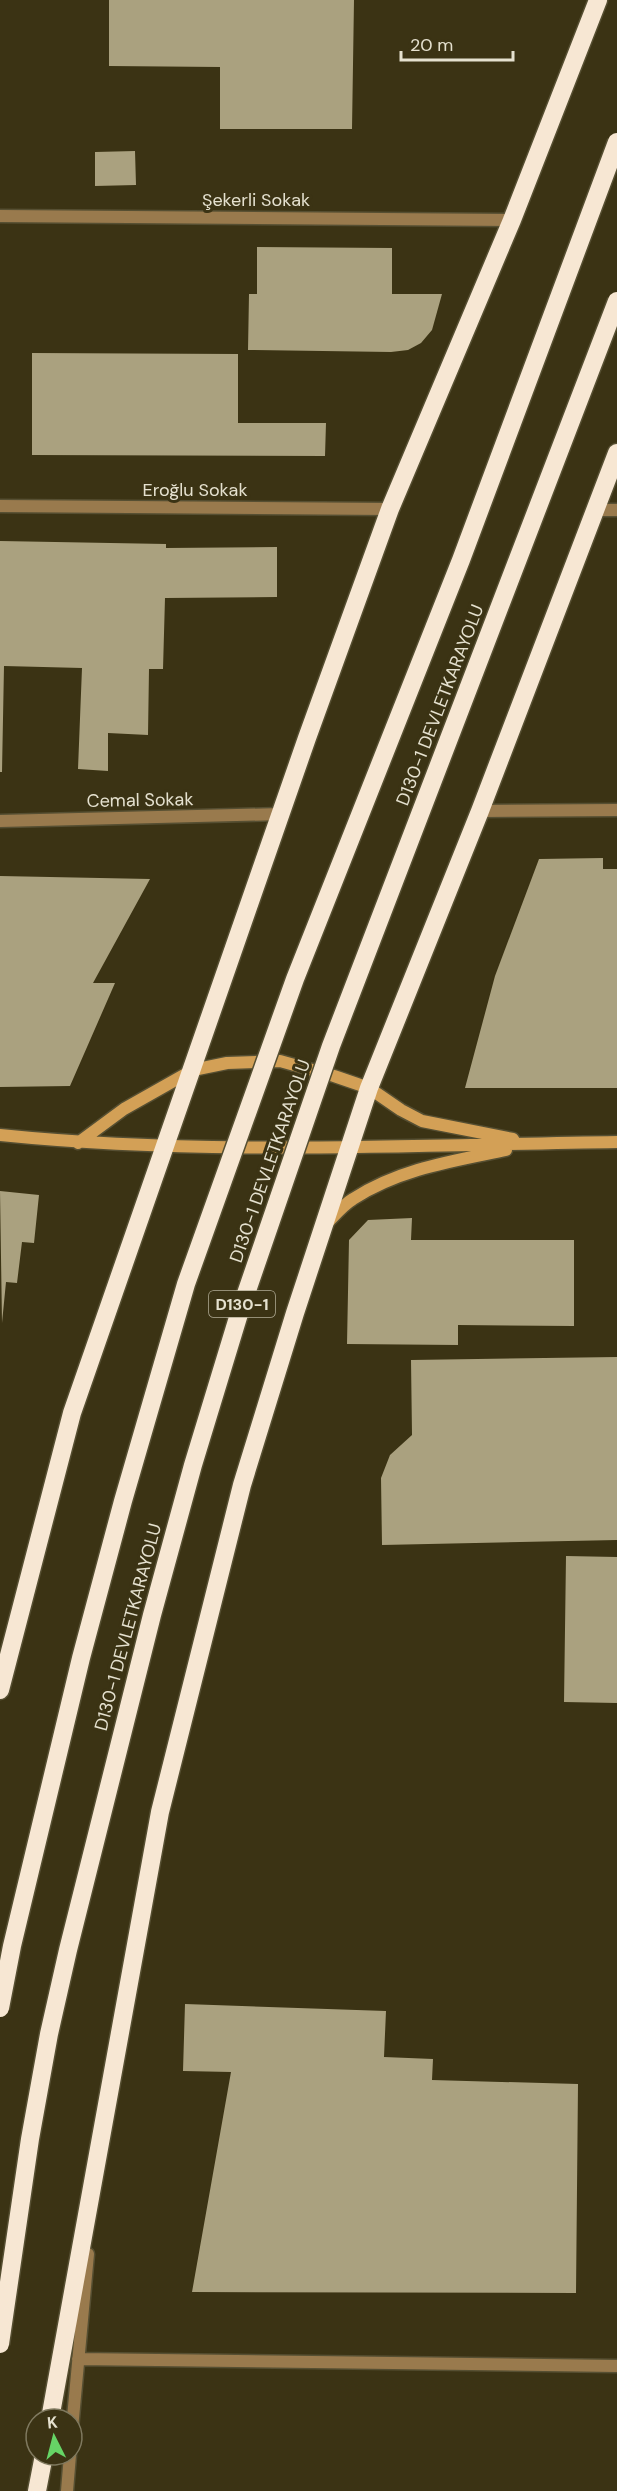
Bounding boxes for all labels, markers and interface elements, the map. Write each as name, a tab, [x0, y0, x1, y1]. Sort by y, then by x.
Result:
scale bar	[401, 24, 514, 62]
text: 20 m	[410, 33, 453, 57]
street label: Şekerli Sokak	[202, 188, 310, 212]
street label: Eroğlu Sokak	[143, 478, 247, 502]
street label: D130-1 DEVLETKARAYOLU	[391, 601, 489, 809]
street label: Cemal Sokak	[86, 787, 194, 813]
street label: D130-1 DEVLETKARAYOLU	[224, 1056, 316, 1266]
road number: D130-1	[209, 1291, 275, 1317]
street label: D130-1 DEVLETKARAYOLU	[89, 1521, 167, 1733]
north arrow	[24, 2407, 84, 2467]
text: K	[46, 2412, 59, 2434]

